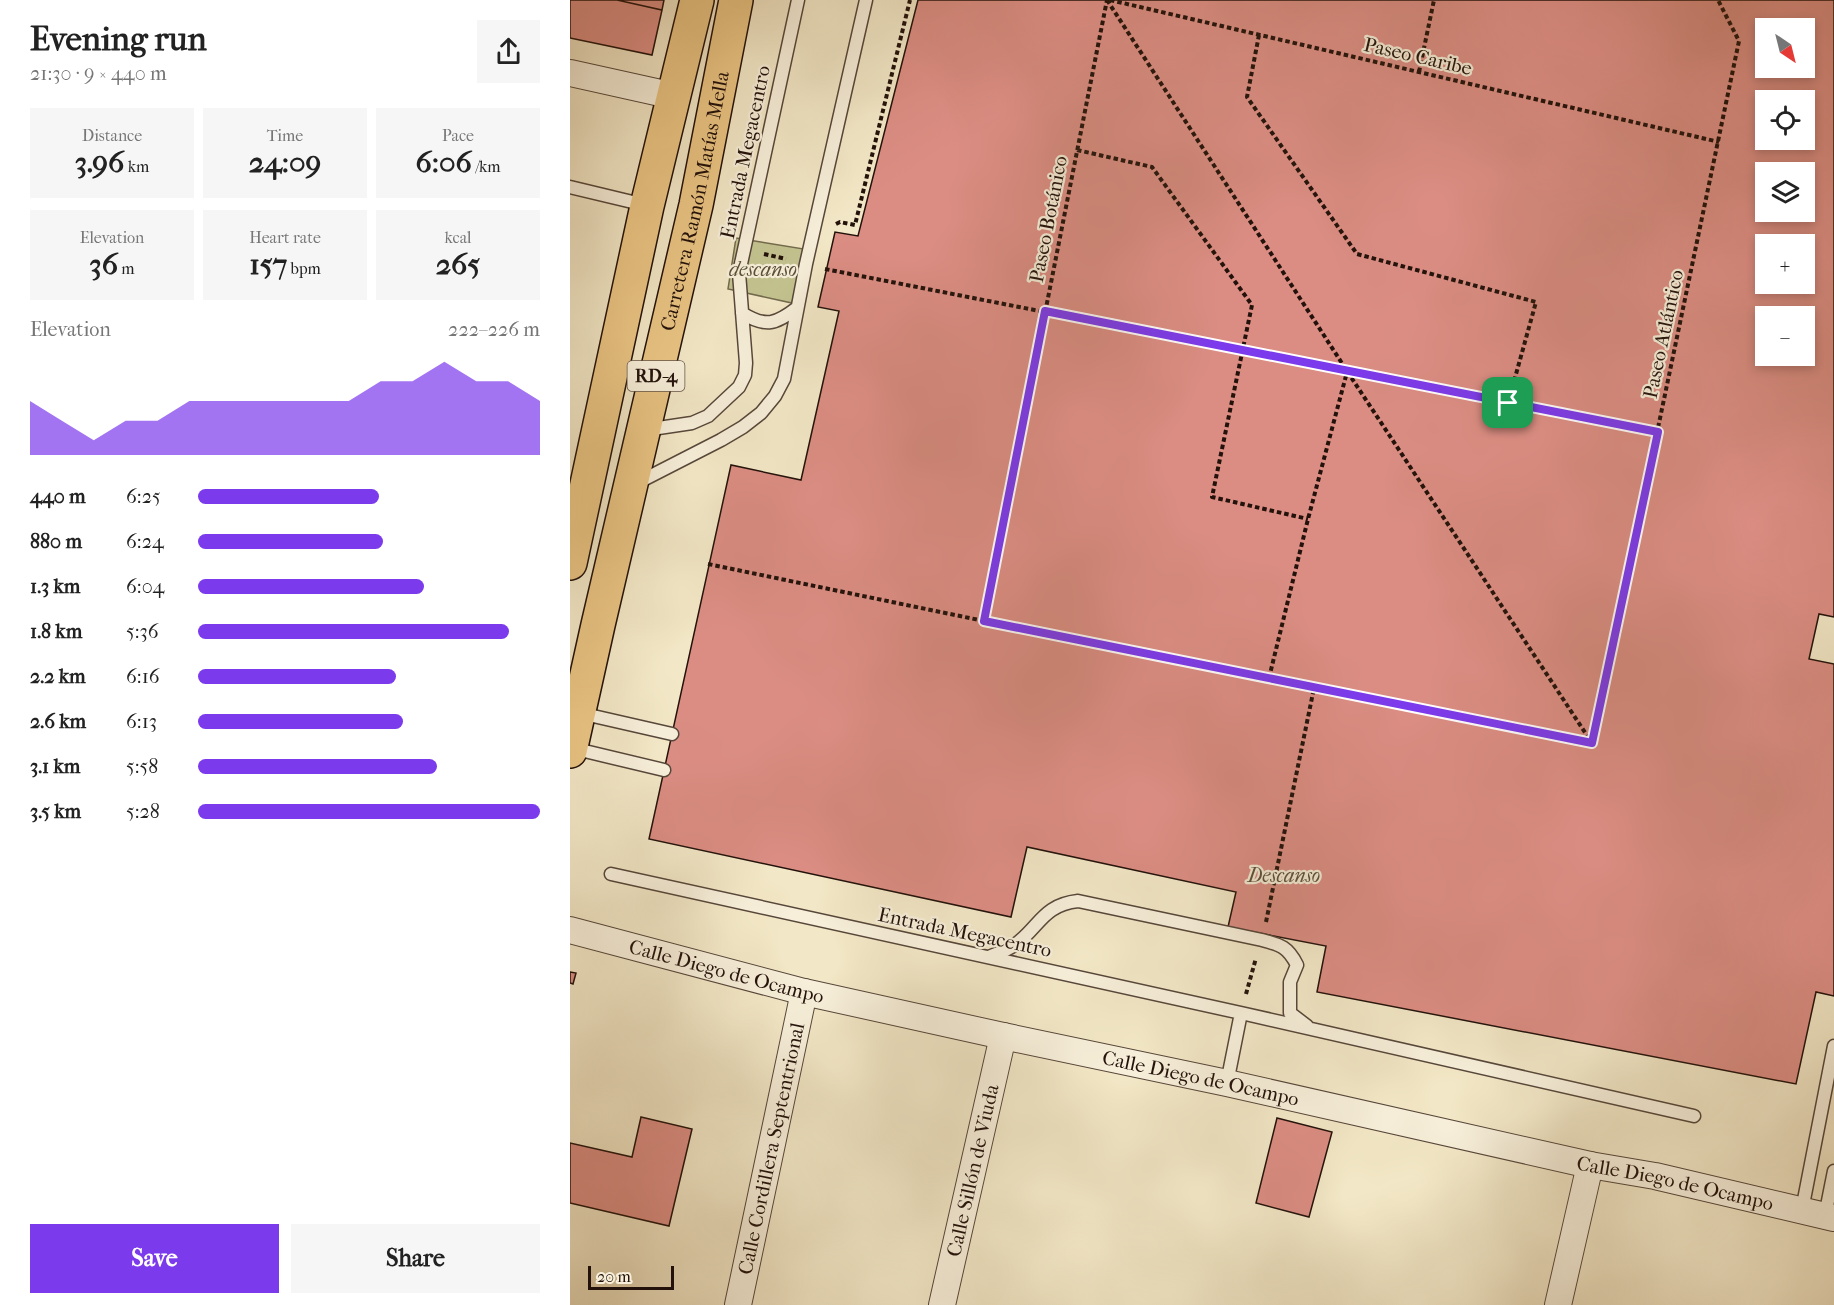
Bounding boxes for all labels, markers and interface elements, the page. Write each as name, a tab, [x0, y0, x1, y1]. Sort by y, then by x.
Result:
north arrow	[1755, 18, 1815, 78]
map controls	[1755, 18, 1815, 366]
text: Evening run	[30, 20, 207, 59]
button: share	[477, 20, 540, 83]
street label: Paseo Caribe	[1362, 33, 1474, 80]
text: 21:30 · 9 × 440 m	[30, 62, 167, 85]
street label: Entrada Megacentro	[716, 63, 775, 241]
street label: Carretera Ramón Matías Mella	[656, 69, 734, 333]
button: locate	[1755, 90, 1815, 150]
text: Distance	[82, 126, 142, 145]
text: Time	[267, 126, 303, 145]
text: Pace	[442, 126, 474, 145]
text: 3.96	[75, 145, 124, 180]
text: 24:09	[249, 145, 321, 180]
text: 6:06	[415, 145, 472, 180]
street label: Paseo Botánico	[1025, 154, 1072, 284]
text: km	[124, 157, 149, 176]
text: /km	[472, 157, 501, 176]
button: layers	[1755, 162, 1815, 222]
text: Elevation	[80, 228, 144, 247]
text: Heart rate	[249, 228, 321, 247]
text: kcal	[445, 228, 471, 247]
button: +	[1755, 234, 1815, 294]
text: 36	[89, 247, 118, 282]
text: 157	[249, 247, 287, 282]
text: 265	[436, 247, 480, 282]
park label: descanso	[729, 258, 797, 281]
text: m	[118, 259, 135, 278]
text: bpm	[287, 259, 321, 278]
street label: Paseo Atlántico	[1639, 268, 1688, 401]
button: −	[1755, 306, 1815, 366]
text: Elevation	[30, 318, 111, 341]
text: 222–226 m	[448, 318, 540, 341]
road number: RD-4	[628, 361, 685, 391]
pin	[1482, 377, 1533, 428]
icon: arrive	[1491, 386, 1524, 419]
text: 440 m	[30, 485, 86, 508]
text: 6:25	[126, 485, 161, 508]
text: 880 m	[30, 530, 82, 553]
text: 6:24	[126, 530, 164, 553]
text: 1.3 km	[30, 575, 80, 598]
text: 6:04	[126, 575, 164, 598]
text: 1.8 km	[30, 620, 82, 643]
text: 5:36	[126, 620, 159, 643]
text: 2.2 km	[30, 665, 86, 688]
text: 6:16	[126, 665, 160, 688]
text: 2.6 km	[30, 710, 86, 733]
text: 6:13	[126, 710, 157, 733]
text: 3.1 km	[30, 755, 80, 778]
text: 5:58	[126, 755, 158, 778]
text: 3.5 km	[30, 800, 81, 823]
text: 5:28	[126, 800, 160, 823]
park label: Descanso	[1246, 864, 1320, 887]
street label: Entrada Megacentro	[876, 903, 1054, 962]
street label: Calle Diego de Ocampo	[627, 935, 826, 1008]
street label: Calle Cordillera Septentrional	[734, 1020, 809, 1277]
street label: Calle Diego de Ocampo	[1100, 1046, 1301, 1111]
street label: Calle Sillón de Viuda	[942, 1081, 1004, 1259]
street label: Calle Diego de Ocampo	[1575, 1151, 1776, 1215]
button: Save	[30, 1224, 279, 1293]
button: Share	[291, 1224, 540, 1293]
scale bar	[588, 1263, 674, 1290]
text: 20 m	[597, 1267, 631, 1286]

